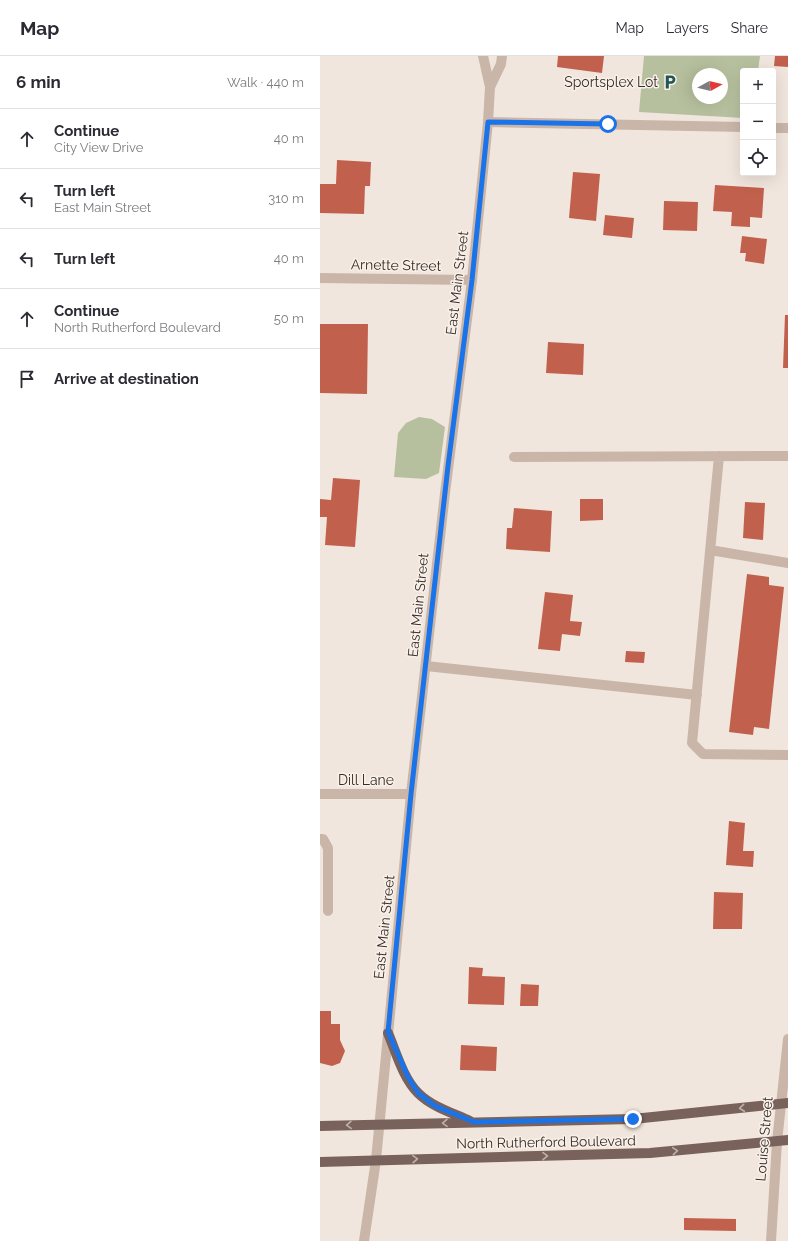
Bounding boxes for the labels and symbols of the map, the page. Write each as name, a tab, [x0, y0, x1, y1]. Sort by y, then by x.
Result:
north arrow	[692, 68, 728, 104]
parking icon: Sportsplex Lot	[661, 73, 679, 91]
place label: Sportsplex Lot	[564, 74, 658, 90]
route start	[599, 115, 617, 133]
street label: East Main Street	[443, 230, 471, 336]
street label: Arnette Street	[351, 256, 442, 274]
street label: East Main Street	[405, 552, 431, 658]
street label: Dill Lane	[338, 772, 394, 788]
street label: East Main Street	[371, 874, 397, 980]
street label: Louise Street	[752, 1096, 776, 1182]
one-way arrow	[739, 1103, 745, 1112]
route end	[624, 1110, 642, 1128]
one-way arrow	[442, 1119, 448, 1127]
one-way arrow	[346, 1121, 352, 1130]
street label: North Rutherford Boulevard	[456, 1132, 636, 1152]
one-way arrow	[672, 1147, 678, 1156]
one-way arrow	[542, 1152, 548, 1160]
one-way arrow	[412, 1155, 418, 1163]

